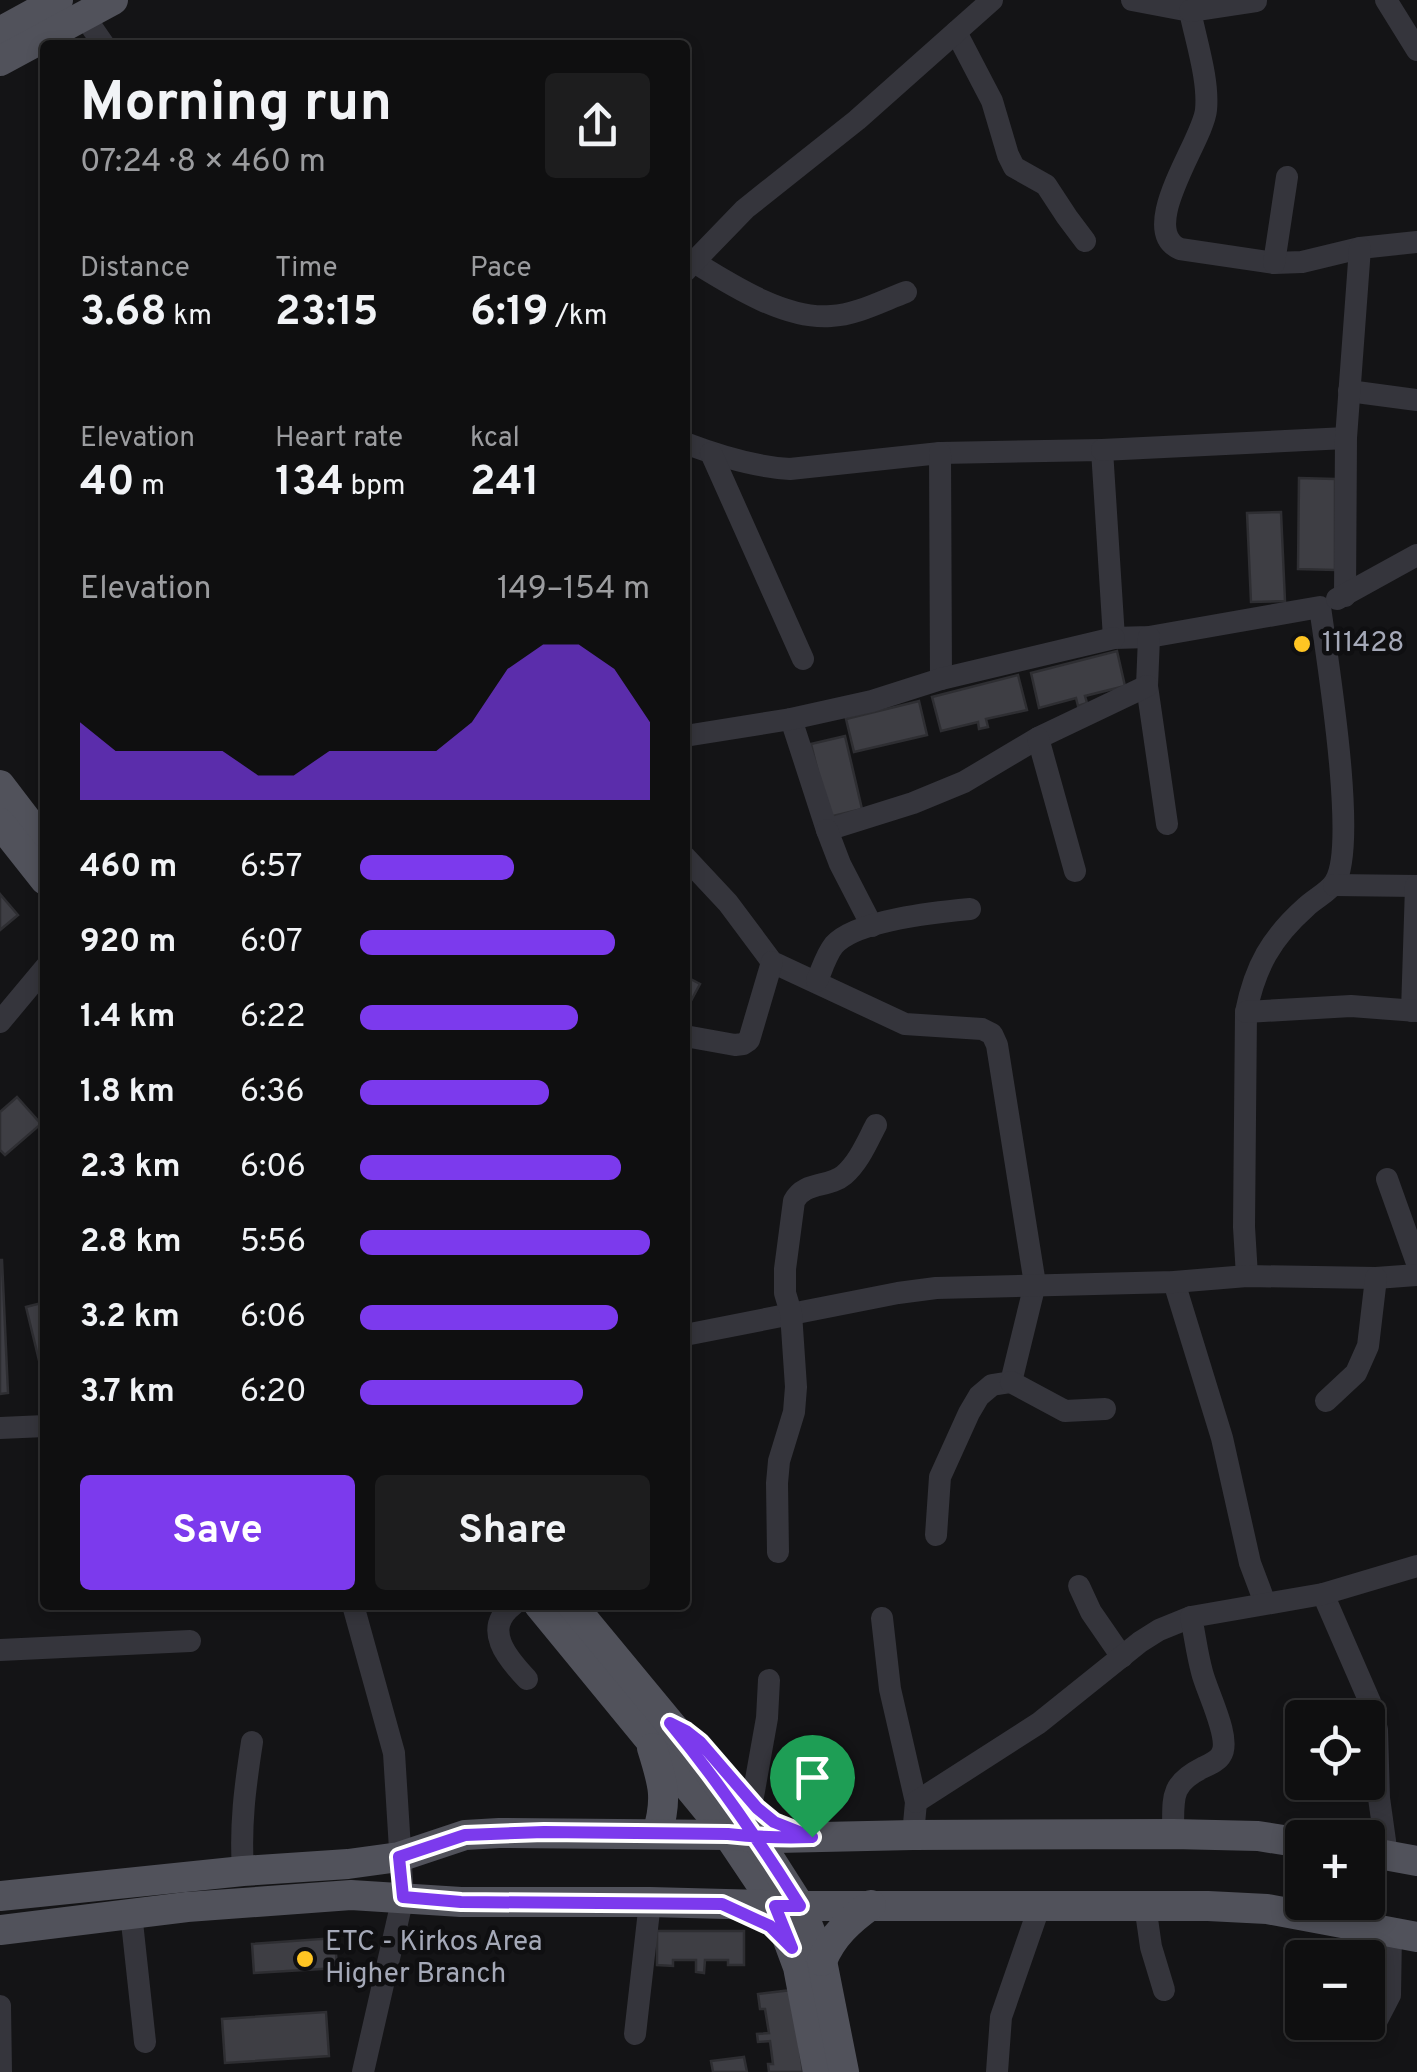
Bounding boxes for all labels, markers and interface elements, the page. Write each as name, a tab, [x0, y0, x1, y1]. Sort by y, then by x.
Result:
text: Morning run	[80, 70, 392, 140]
button: share	[545, 73, 650, 178]
text: 07:24 · 8 × 460 m	[80, 143, 326, 183]
text: Distance	[80, 251, 190, 287]
text: Time	[275, 251, 338, 287]
text: Pace	[470, 251, 532, 287]
text: 3.68	[80, 287, 167, 340]
text: 23:15	[275, 287, 379, 340]
text: 6:19	[470, 287, 549, 340]
text: km	[167, 299, 212, 335]
text: /km	[549, 299, 607, 335]
text: Elevation	[80, 421, 195, 457]
text: Heart rate	[275, 421, 403, 457]
text: kcal	[470, 421, 520, 457]
text: 40	[80, 457, 135, 510]
text: 134	[275, 457, 344, 510]
text: 241	[470, 457, 540, 510]
text: m	[135, 469, 165, 505]
text: bpm	[344, 469, 406, 505]
text: Elevation	[80, 570, 212, 610]
text: 149–154 m	[497, 570, 650, 610]
place label: 111428	[1322, 626, 1404, 662]
marker: 111428	[1291, 633, 1313, 655]
text: 460 m	[80, 848, 177, 888]
text: 6:57	[240, 848, 303, 888]
text: 920 m	[80, 923, 176, 963]
text: 6:07	[240, 923, 303, 963]
text: 1.4 km	[80, 998, 175, 1038]
text: 6:22	[240, 998, 305, 1038]
text: 1.8 km	[80, 1073, 175, 1113]
text: 6:36	[240, 1073, 305, 1113]
text: 2.3 km	[80, 1148, 181, 1188]
text: 6:06	[240, 1148, 306, 1188]
text: 2.8 km	[80, 1223, 181, 1263]
text: 5:56	[240, 1223, 306, 1263]
text: 3.2 km	[80, 1298, 180, 1338]
text: 6:06	[240, 1298, 306, 1338]
text: 3.7 km	[80, 1373, 175, 1413]
text: 6:20	[240, 1373, 306, 1413]
button: Save	[80, 1475, 355, 1590]
button: Share	[375, 1475, 650, 1590]
map controls	[1285, 1700, 1385, 2040]
button: locate	[1285, 1700, 1385, 1800]
pin	[770, 1735, 855, 1838]
icon: arrive	[785, 1750, 840, 1805]
button: +	[1285, 1820, 1385, 1920]
place label: ETC - Kirkos Area Higher Branch	[325, 1925, 543, 1993]
button: −	[1285, 1940, 1385, 2040]
marker: ETC - Kirkos Area Higher Branch	[294, 1948, 316, 1970]

